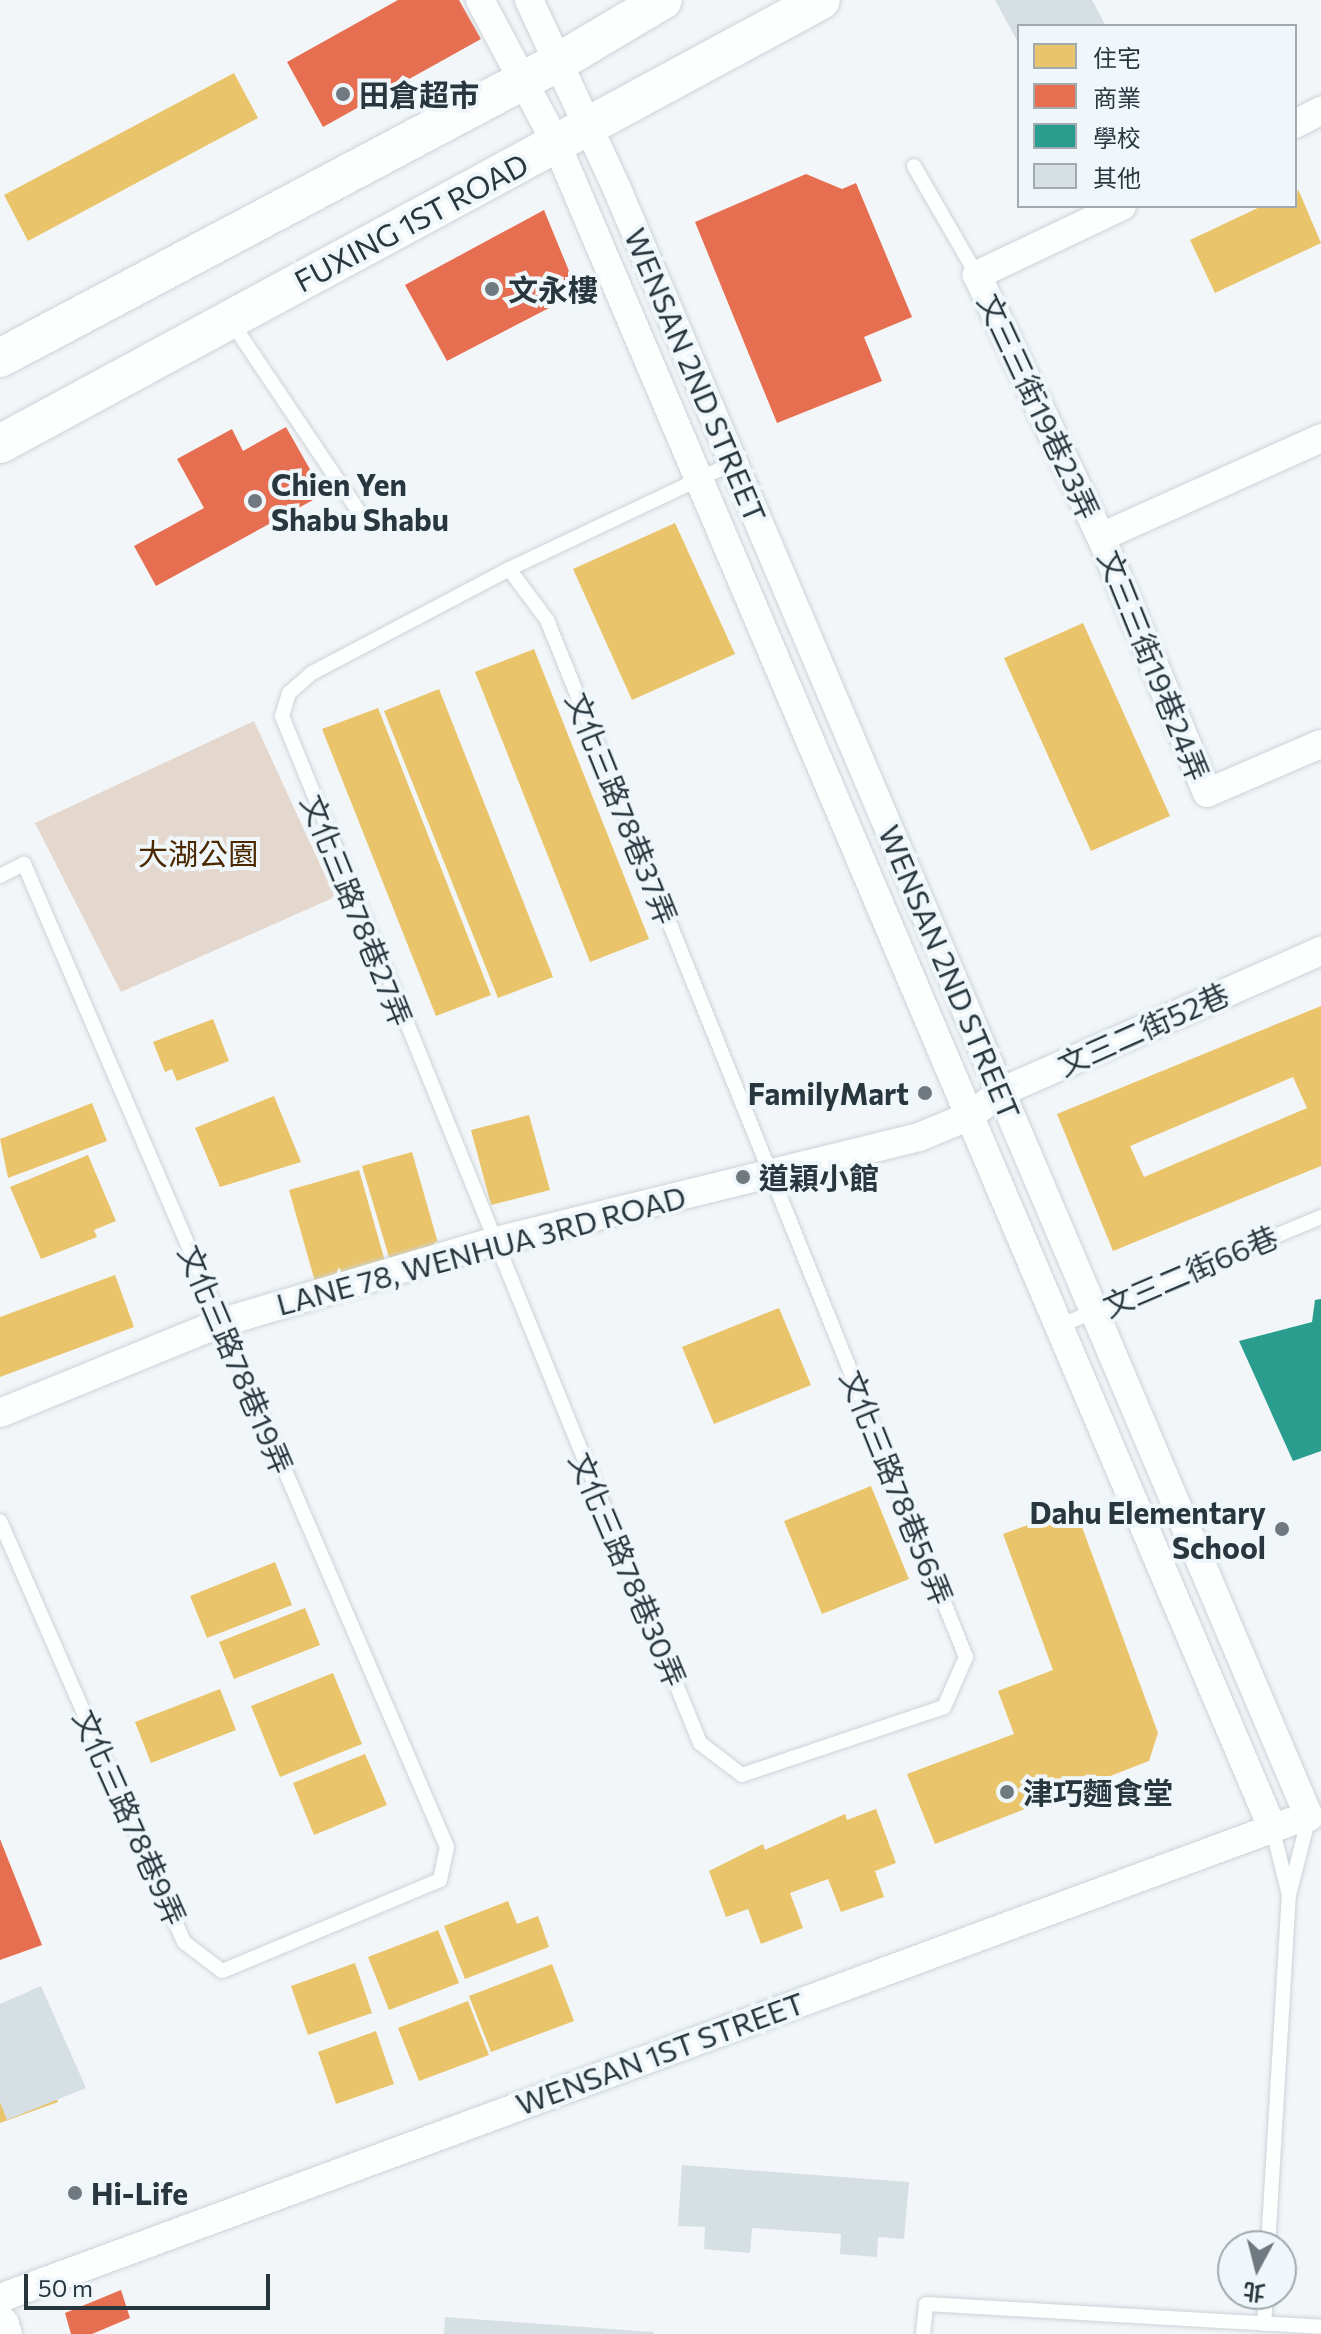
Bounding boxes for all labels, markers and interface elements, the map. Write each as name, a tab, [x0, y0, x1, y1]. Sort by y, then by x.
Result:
legend	[1017, 24, 1297, 208]
text: 住宅	[1093, 43, 1141, 72]
place label: 田倉超市	[359, 76, 479, 112]
text: 商業	[1093, 83, 1141, 112]
marker: 田倉超市	[334, 85, 352, 103]
text: 學校	[1093, 123, 1141, 152]
street label: FUXING 1ST ROAD	[288, 145, 534, 299]
text: 其他	[1093, 163, 1141, 192]
street label: WENSAN 2ND STREET	[618, 222, 774, 528]
place label: 文永樓	[508, 271, 598, 307]
marker: 文永樓	[483, 280, 501, 298]
street label: 文三三街19巷23弄	[971, 287, 1107, 525]
place label: Chien Yen Shabu Shabu	[271, 466, 449, 536]
marker: Chien Yen Shabu Shabu	[246, 492, 264, 510]
street label: 文三三街19巷24弄	[1091, 545, 1217, 785]
street label: 文化三路78巷37弄	[559, 687, 685, 929]
street label: 文化三路78巷27弄	[294, 789, 420, 1031]
street label: WENSAN 2ND STREET	[872, 819, 1028, 1125]
park label: 大湖公園	[138, 835, 258, 871]
street label: 文三二街52巷	[1052, 975, 1234, 1083]
place label: FamilyMart	[748, 1075, 909, 1111]
marker: FamilyMart	[916, 1084, 934, 1102]
place label: 道穎小館	[759, 1159, 879, 1195]
marker: 道穎小館	[734, 1168, 752, 1186]
street label: LANE 78, WENHUA 3RD ROAD	[272, 1178, 690, 1322]
street label: 文三二街66巷	[1097, 1218, 1283, 1324]
street label: 文化三路78巷19弄	[172, 1239, 300, 1479]
street label: 文化三路78巷56弄	[834, 1365, 960, 1609]
street label: 文化三路78巷30弄	[562, 1447, 694, 1691]
place label: Dahu Elementary School	[1029, 1494, 1266, 1564]
marker: Dahu Elementary School	[1273, 1520, 1291, 1538]
street label: 文化三路78巷9弄	[66, 1704, 194, 1930]
place label: 津巧麵食堂	[1023, 1774, 1173, 1810]
marker: 津巧麵食堂	[998, 1783, 1016, 1801]
street label: WENSAN 1ST STREET	[511, 1984, 809, 2122]
place label: Hi-Life	[91, 2175, 188, 2211]
marker: Hi-Life	[66, 2184, 84, 2202]
north arrow	[1217, 2230, 1297, 2310]
scale bar	[28, 2258, 274, 2308]
text: 50 m	[38, 2273, 93, 2302]
text: 北	[1242, 2278, 1267, 2307]

